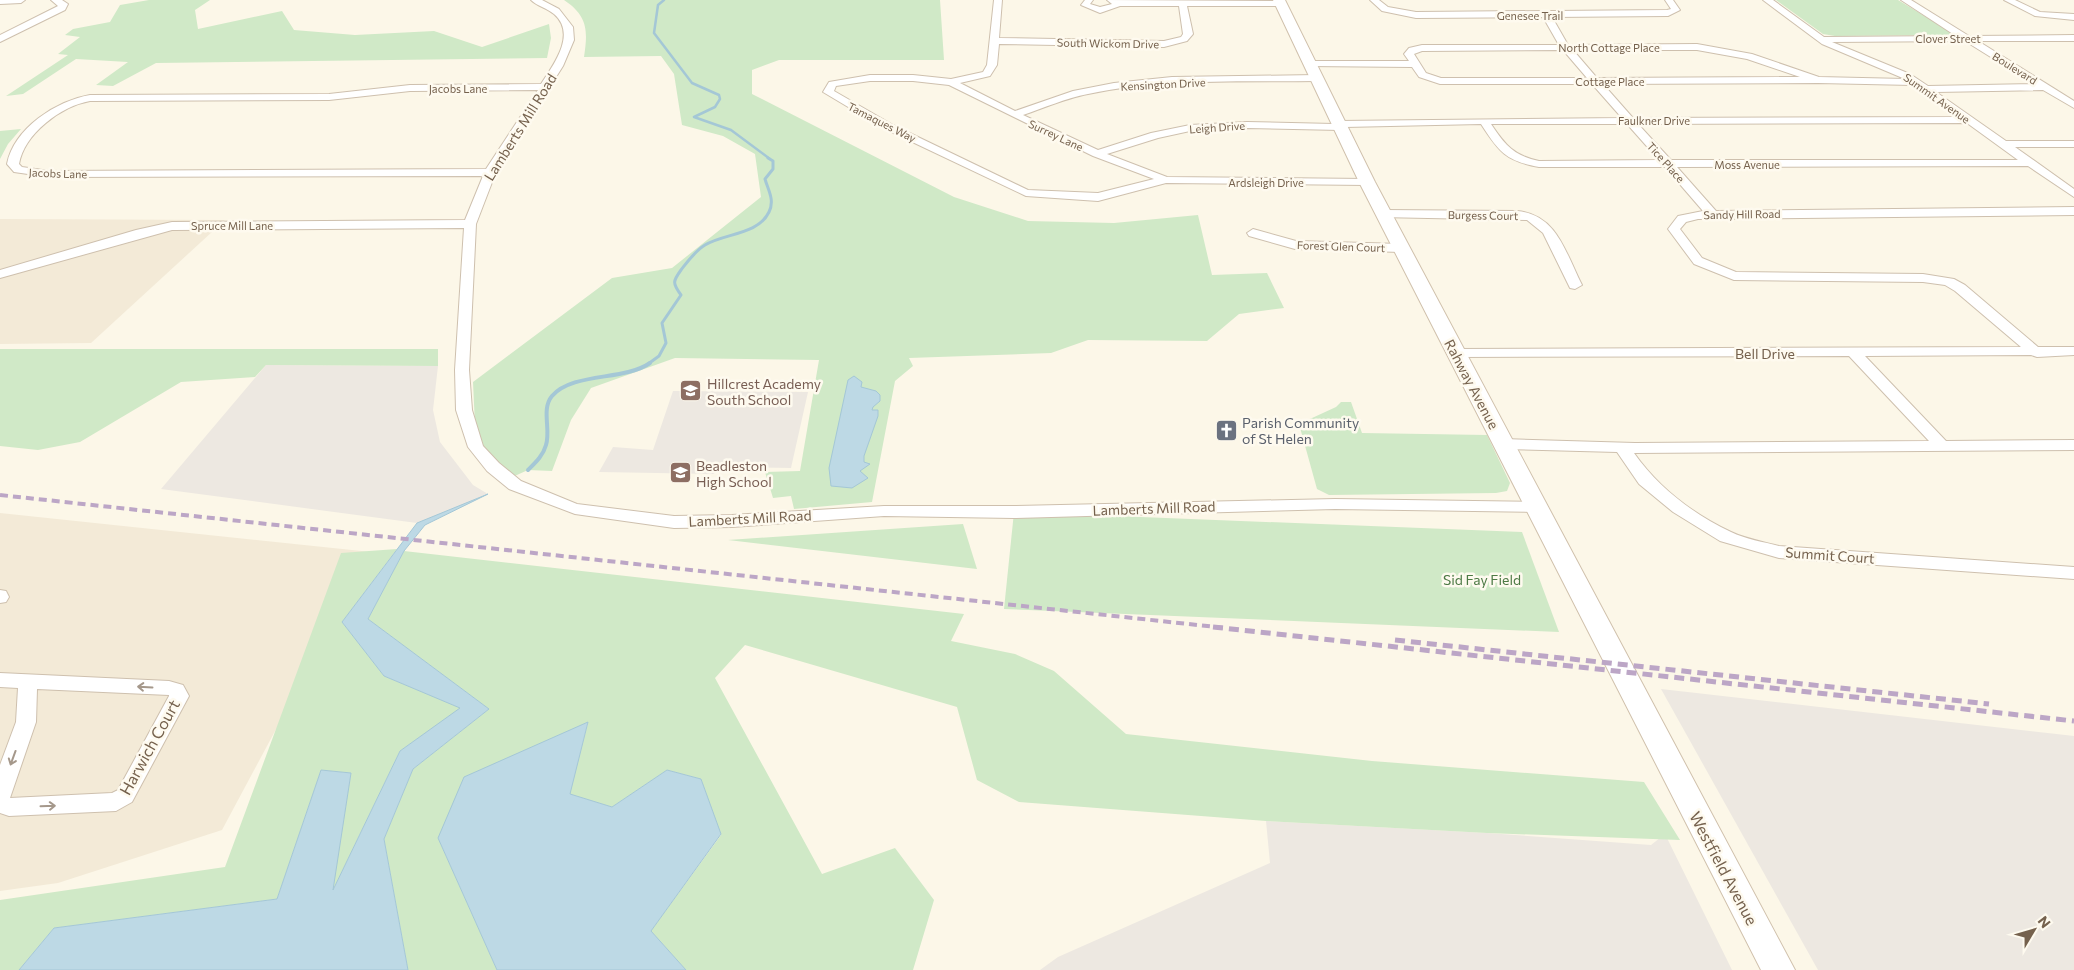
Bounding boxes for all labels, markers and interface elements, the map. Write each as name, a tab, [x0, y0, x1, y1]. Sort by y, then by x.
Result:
street label: Genesee Trail	[1497, 9, 1563, 22]
street label: Clover Street	[1915, 32, 1981, 45]
street label: South Wickom Drive	[1057, 36, 1159, 50]
street label: North Cottage Place	[1558, 41, 1660, 54]
street label: Boulevard	[1990, 49, 2040, 87]
street label: Lamberts Mill Road	[480, 70, 560, 184]
street label: Summit Avenue	[1901, 70, 1973, 126]
street label: Kensington Drive	[1120, 75, 1206, 93]
street label: Cottage Place	[1575, 75, 1645, 88]
street label: Jacobs Lane	[429, 82, 488, 96]
street label: Tamaques Way	[846, 99, 918, 145]
street label: Faulkner Drive	[1618, 114, 1690, 127]
street label: Surrey Lane	[1027, 117, 1086, 153]
street label: Leigh Drive	[1189, 119, 1246, 135]
street label: Tice Place	[1644, 139, 1688, 185]
street label: Moss Avenue	[1714, 158, 1780, 171]
street label: Jacobs Lane	[28, 165, 88, 182]
street label: Ardsleigh Drive	[1228, 176, 1304, 189]
street label: Sandy Hill Road	[1703, 207, 1781, 221]
street label: Burgess Court	[1448, 208, 1519, 222]
street label: Spruce Mill Lane	[191, 219, 273, 232]
street label: Forest Glen Court	[1297, 238, 1386, 254]
street label: Rahway Avenue	[1441, 336, 1503, 432]
street label: Bell Drive	[1735, 345, 1795, 362]
place label: Hillcrest Academy South School	[707, 375, 821, 408]
school or university icon: Hillcrest Academy South School	[679, 379, 703, 403]
place label: Parish Community of St Helen	[1242, 414, 1359, 447]
church icon: Parish Community of St Helen	[1214, 418, 1238, 442]
place label: Beadleston High School	[696, 457, 772, 490]
school or university icon: Beadleston High School	[668, 461, 692, 485]
street label: Lamberts Mill Road	[1092, 497, 1216, 519]
street label: Lamberts Mill Road	[688, 506, 812, 530]
street label: Summit Court	[1785, 543, 1876, 567]
park label: Sid Fay Field	[1443, 571, 1521, 588]
one-way arrow	[137, 682, 153, 691]
street label: Harwich Court	[115, 696, 183, 798]
one-way arrow	[8, 750, 17, 765]
one-way arrow	[39, 802, 55, 811]
street label: Westfield Avenue	[1686, 808, 1762, 928]
north arrow	[2009, 905, 2059, 955]
text: N	[2035, 912, 2055, 931]

